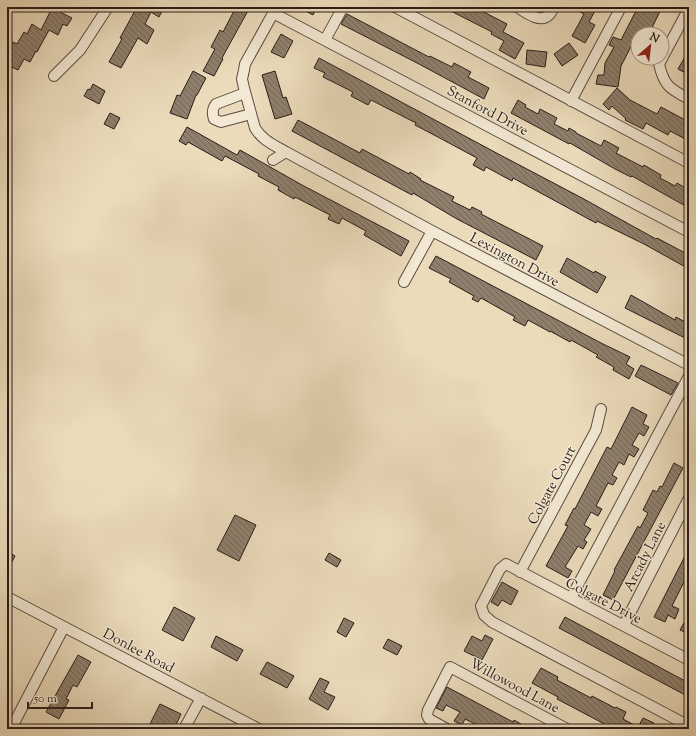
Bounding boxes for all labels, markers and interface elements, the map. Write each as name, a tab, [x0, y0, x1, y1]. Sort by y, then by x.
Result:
north arrow	[630, 26, 670, 66]
text: N	[646, 28, 662, 47]
street label: Stanford Drive	[443, 82, 531, 142]
street label: Lexington Drive	[466, 229, 562, 293]
street label: Colgate Court	[524, 443, 582, 529]
street label: Arcady Lane	[620, 518, 672, 595]
street label: Colgate Drive	[561, 574, 645, 630]
street label: Donlee Road	[99, 625, 177, 679]
street label: Willowood Lane	[465, 655, 563, 719]
scale bar	[28, 684, 92, 710]
text: 50 m	[33, 690, 57, 708]

